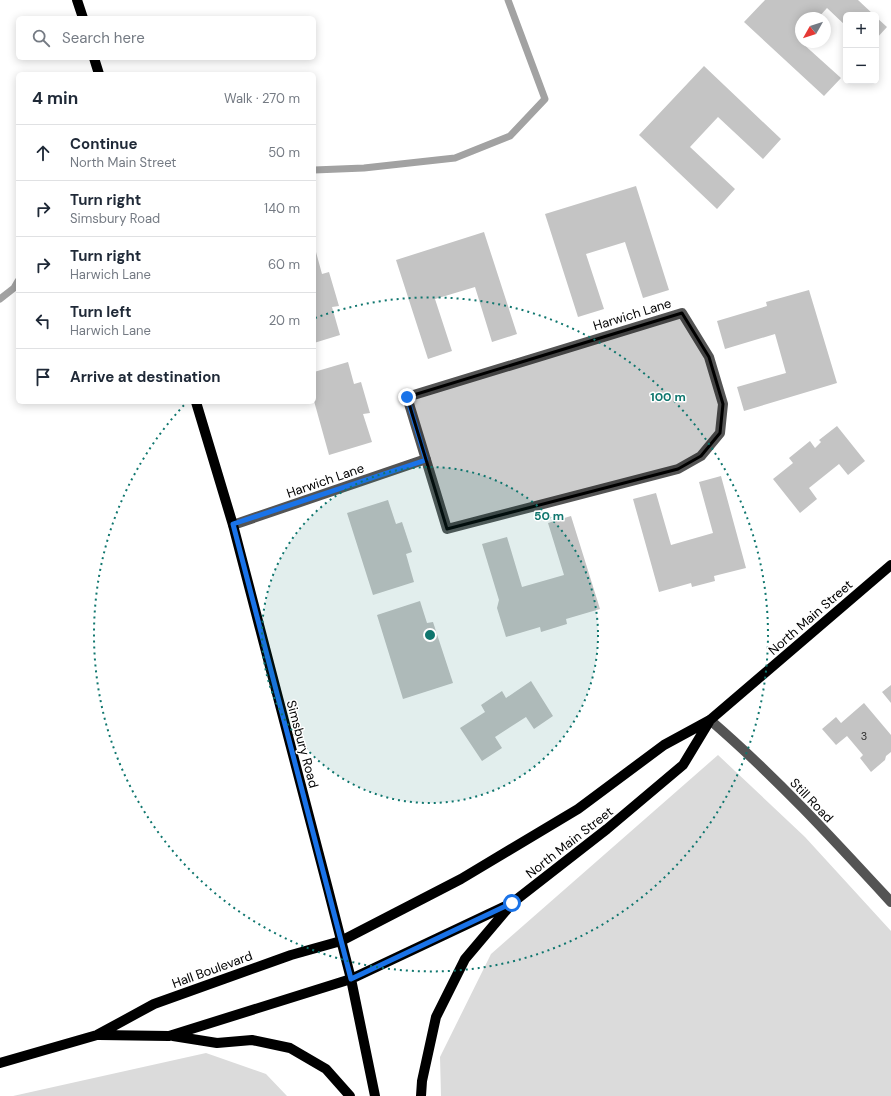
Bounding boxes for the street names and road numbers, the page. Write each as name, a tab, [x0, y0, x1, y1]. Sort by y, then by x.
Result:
street label: Harwich Lane	[591, 295, 673, 334]
street label: Harwich Lane	[284, 459, 366, 502]
street label: North Main Street	[765, 576, 856, 659]
street label: Simsbury Road	[283, 698, 322, 790]
street label: Still Road	[786, 775, 837, 826]
street label: North Main Street	[522, 803, 616, 882]
street label: Hall Boulevard	[170, 947, 255, 992]

